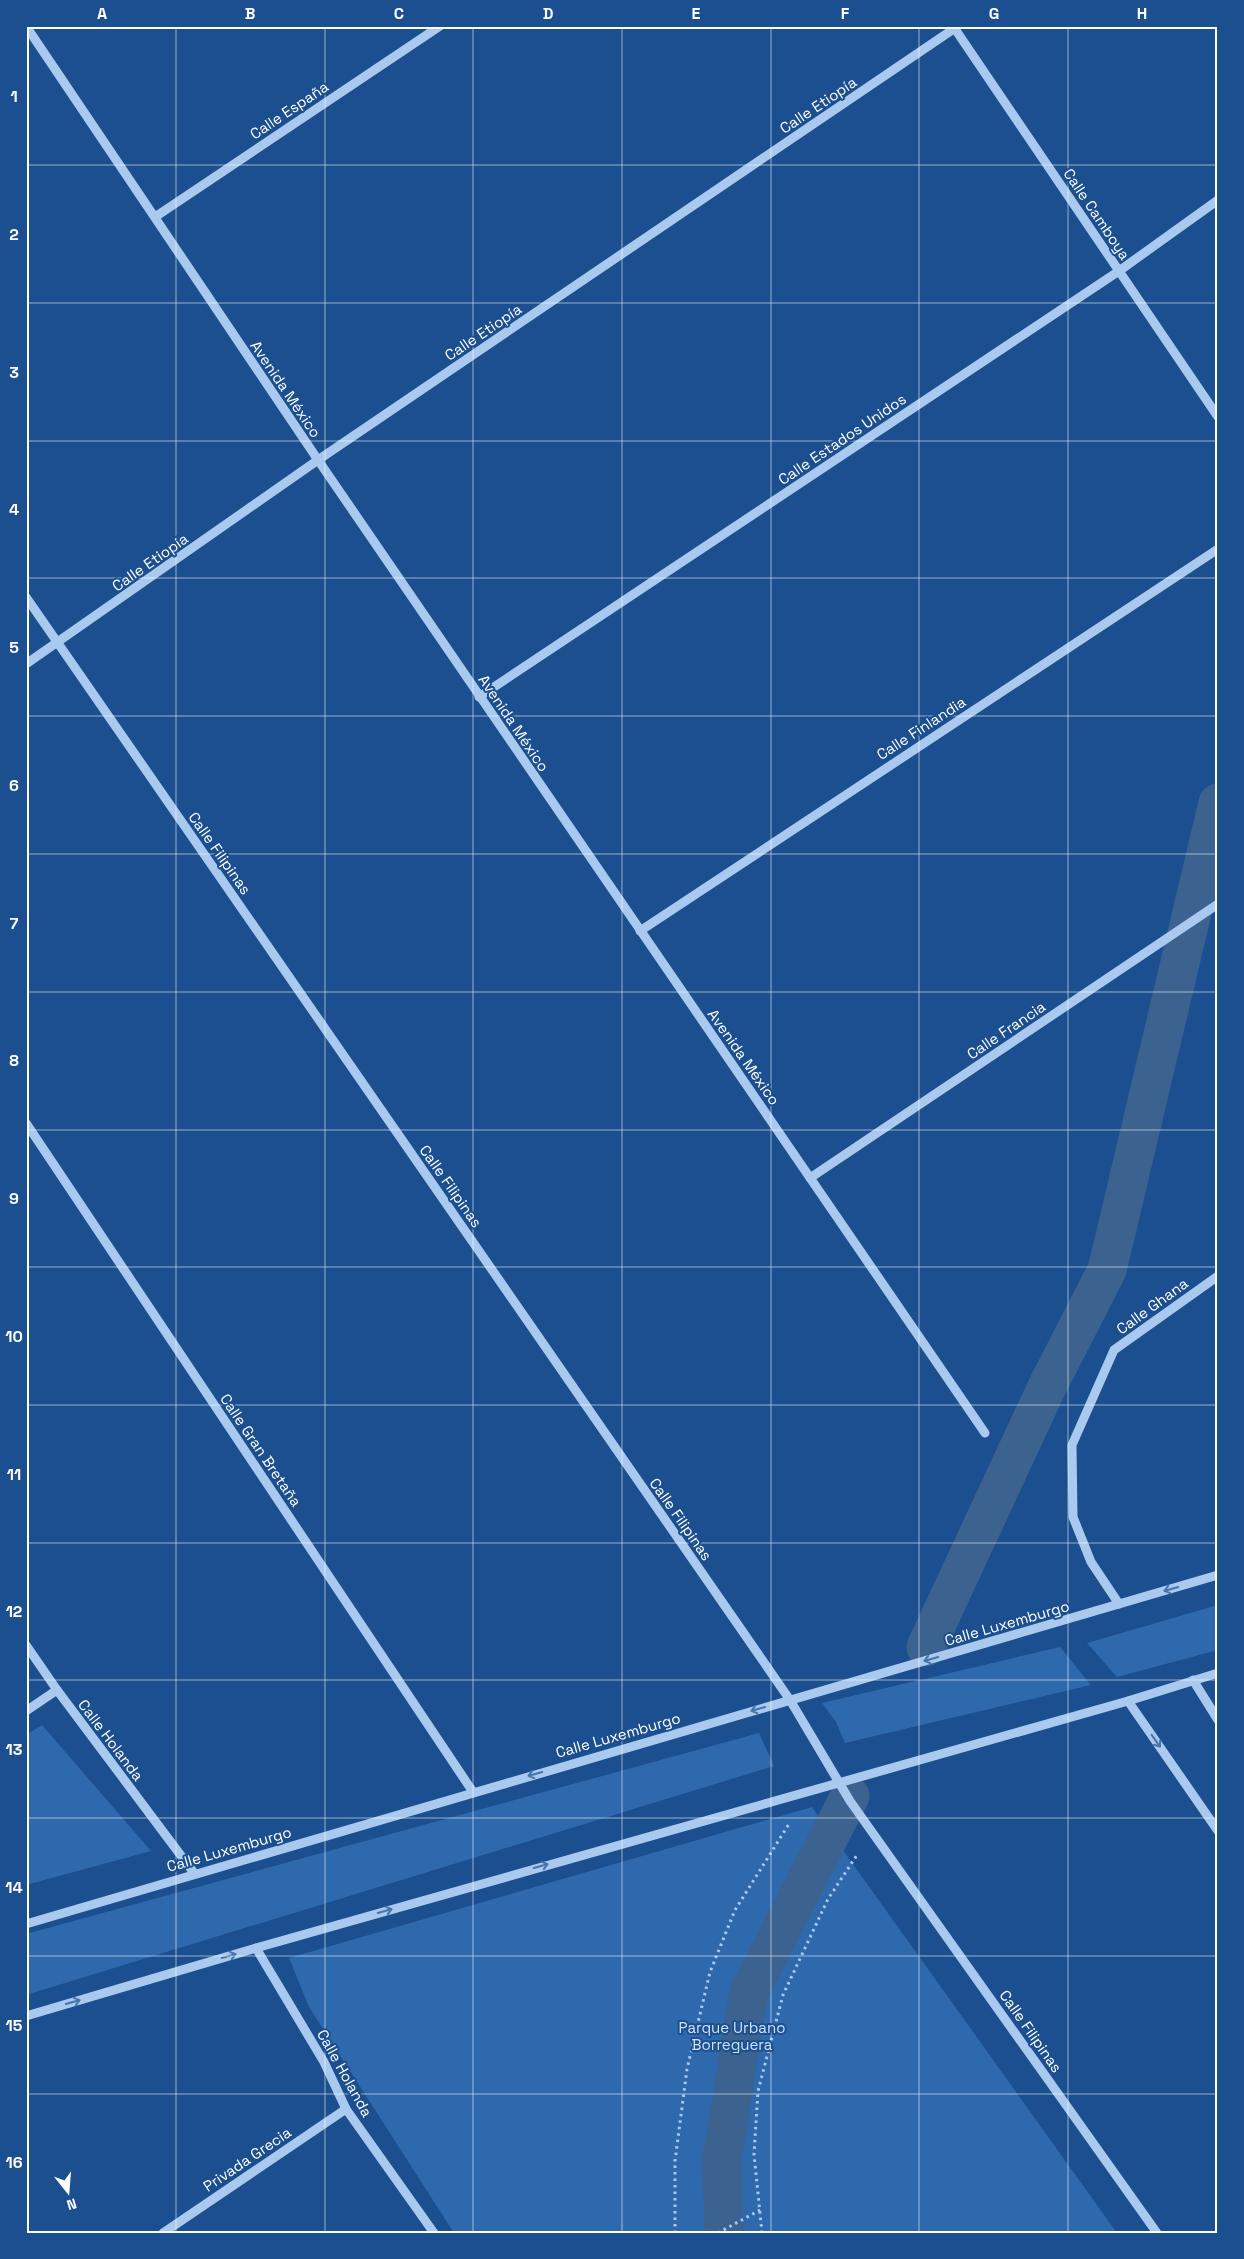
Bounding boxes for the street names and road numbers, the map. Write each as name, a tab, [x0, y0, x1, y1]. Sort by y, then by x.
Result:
street label: Calle Etiopía	[776, 72, 860, 138]
street label: Calle España	[246, 77, 332, 143]
street label: Calle Camboya	[1059, 165, 1135, 264]
street label: Calle Etiopía	[441, 299, 525, 365]
street label: Avenida México	[247, 337, 325, 441]
street label: Calle Estados Unidos	[774, 389, 910, 489]
street label: Calle Etiopía	[108, 529, 192, 595]
street label: Avenida México	[475, 671, 553, 775]
street label: Calle Finlandia	[873, 692, 970, 764]
street label: Calle Filipinas	[185, 808, 256, 898]
street label: Calle Francia	[963, 996, 1049, 1063]
street label: Avenida México	[704, 1005, 784, 1109]
street label: Calle Filipinas	[416, 1141, 487, 1231]
street label: Calle Ghana	[1112, 1273, 1192, 1338]
street label: Calle Gran Bretaña	[216, 1390, 306, 1511]
street label: Calle Filipinas	[646, 1474, 717, 1564]
street label: Calle Luxemburgo	[942, 1596, 1072, 1650]
street label: Calle Holanda	[74, 1695, 148, 1785]
street label: Calle Luxemburgo	[553, 1708, 683, 1762]
street label: Calle Luxemburgo	[164, 1822, 294, 1876]
street label: Calle Filipinas	[996, 1986, 1067, 2076]
street label: Calle Holanda	[313, 2026, 377, 2120]
street label: Privada Grecia	[199, 2122, 295, 2195]

